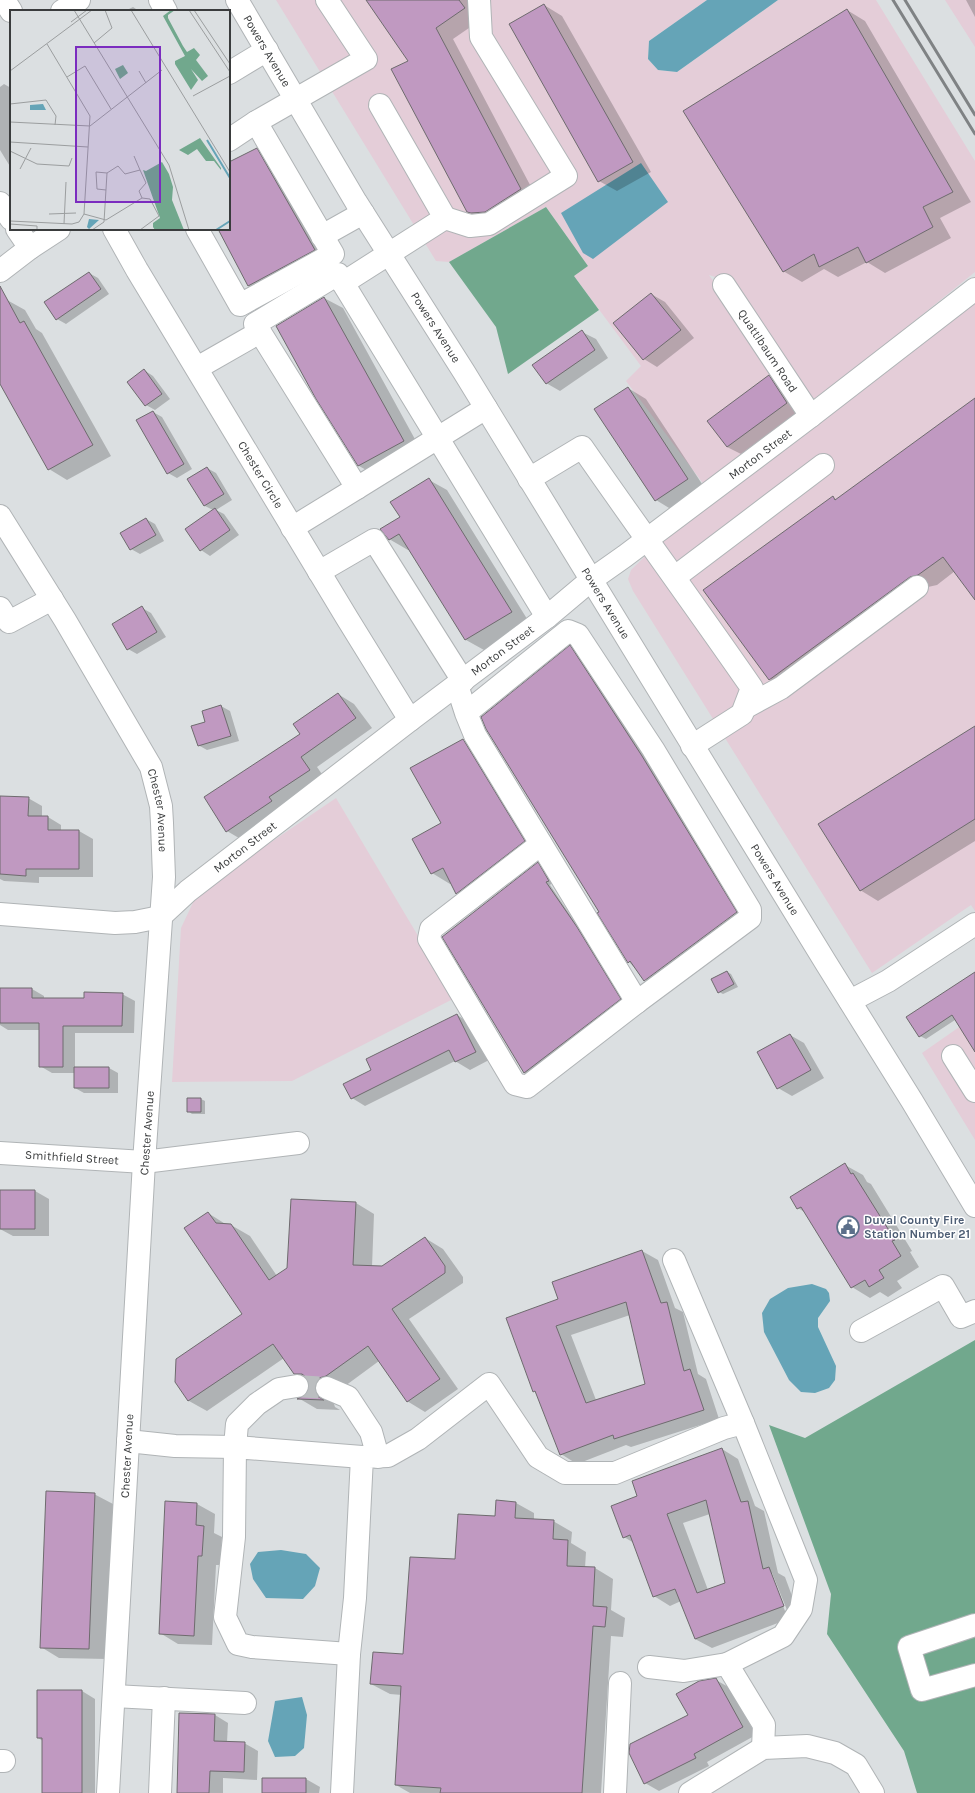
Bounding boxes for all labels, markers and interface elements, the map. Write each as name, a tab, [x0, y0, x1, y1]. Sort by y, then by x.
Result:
inset map	[10, 10, 230, 230]
street label: Powers Avenue	[240, 12, 294, 89]
street label: Powers Avenue	[408, 289, 463, 365]
street label: Quattlbaum Road	[735, 307, 800, 395]
street label: Morton Street	[726, 426, 795, 482]
street label: Chester Circle	[235, 438, 286, 511]
street label: Powers Avenue	[578, 565, 633, 641]
street label: Morton Street	[468, 622, 537, 679]
street label: Chester Avenue	[145, 767, 170, 852]
street label: Morton Street	[211, 818, 279, 876]
street label: Powers Avenue	[748, 841, 802, 918]
street label: Chester Avenue	[137, 1090, 157, 1176]
street label: Smithfield Street	[24, 1148, 120, 1167]
place label: Duval County Fire Station Number 21	[864, 1213, 970, 1241]
public building icon: Duval County Fire Station Number 21	[835, 1214, 861, 1240]
street label: Chester Avenue	[118, 1413, 136, 1499]

